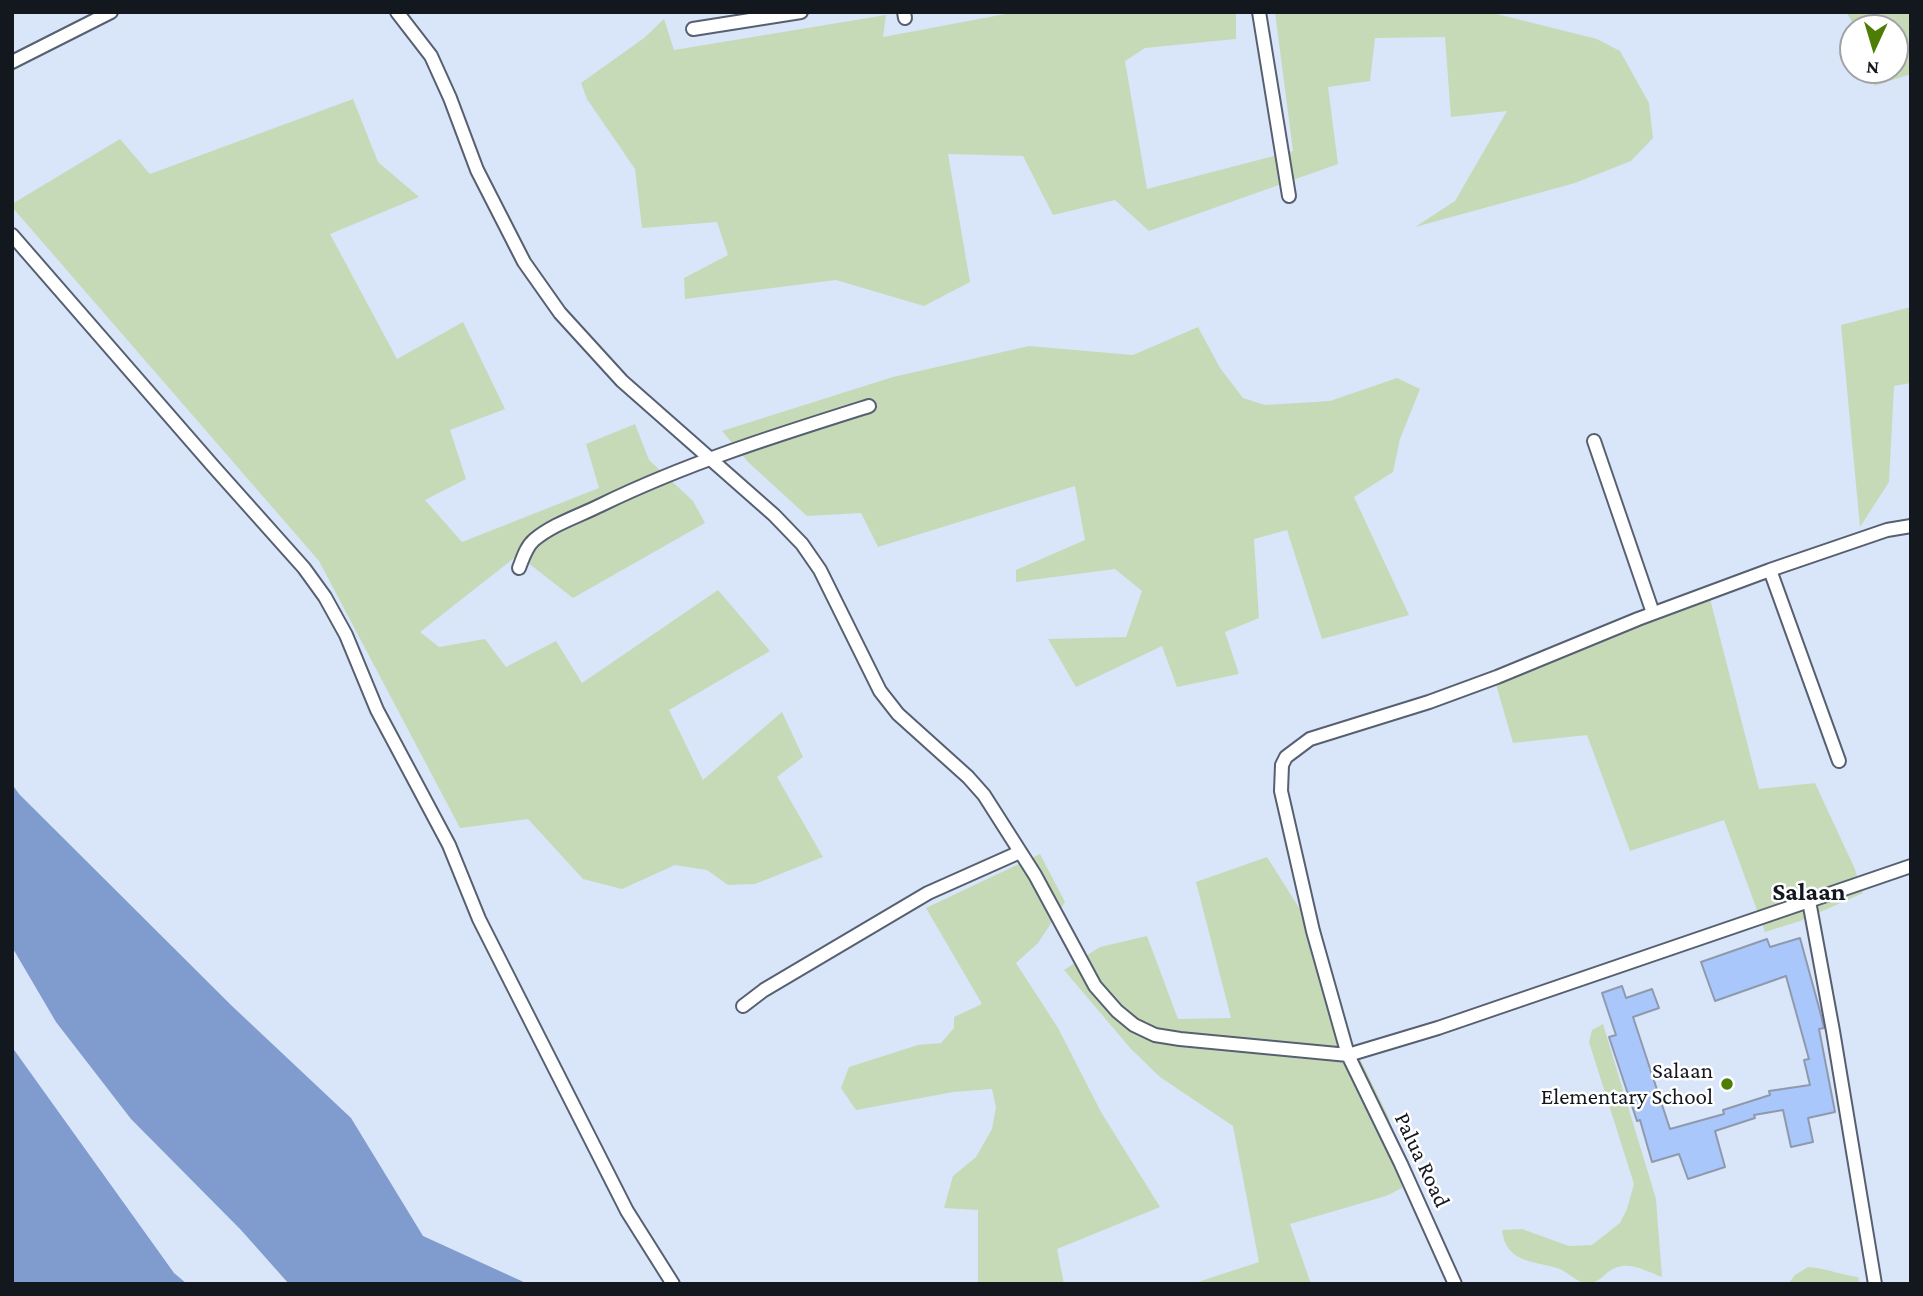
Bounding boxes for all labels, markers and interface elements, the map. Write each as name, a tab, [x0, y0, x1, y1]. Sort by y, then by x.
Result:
north arrow	[1839, 14, 1909, 84]
text: N	[1865, 58, 1880, 79]
district label: Salaan	[1772, 876, 1846, 908]
place label: Salaan Elementary School	[1541, 1057, 1713, 1111]
marker: Salaan Elementary School	[1719, 1076, 1735, 1092]
street label: Palua Road	[1388, 1108, 1456, 1212]

